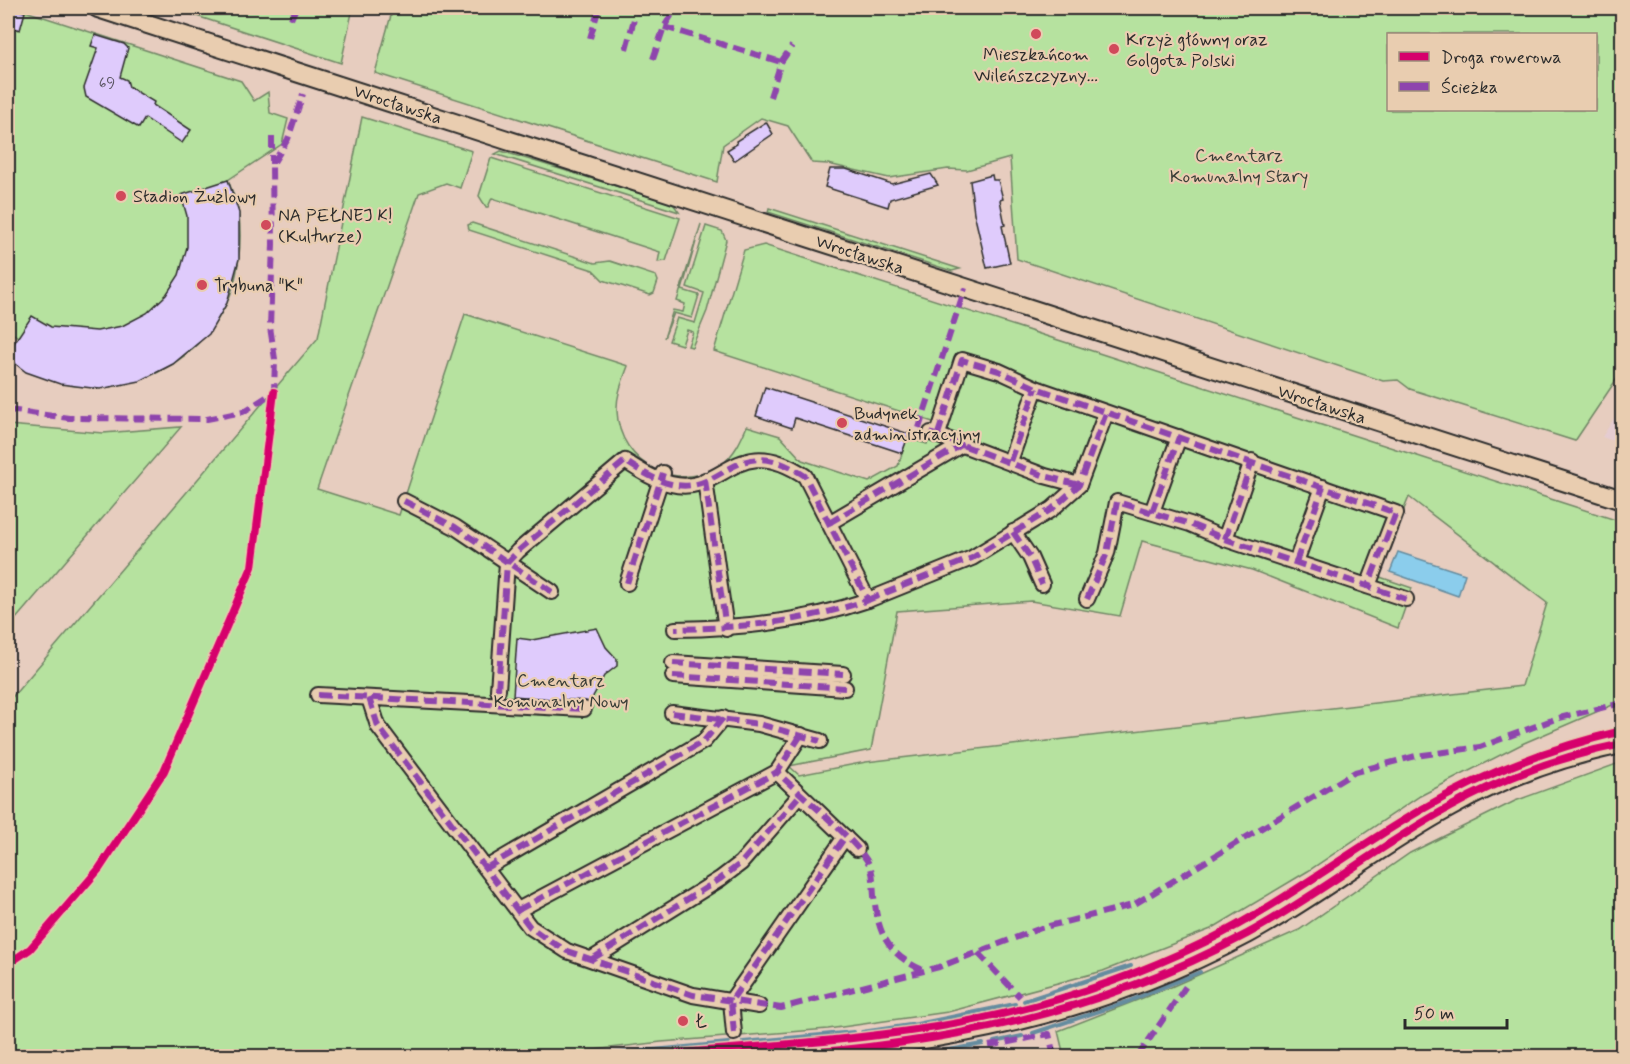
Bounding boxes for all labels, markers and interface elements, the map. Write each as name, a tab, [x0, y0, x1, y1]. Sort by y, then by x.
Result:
marker: Mieszkańcom Wileńszczyzny...	[1029, 27, 1043, 41]
place label: Krzyż główny oraz Golgota Polski	[1126, 28, 1268, 74]
legend	[1387, 33, 1597, 111]
marker: Krzyż główny oraz Golgota Polski	[1107, 42, 1121, 56]
place label: Mieszkańcom Wileńszczyzny...	[974, 43, 1098, 88]
text: Droga rowerowa	[1441, 46, 1561, 70]
house number: 69	[99, 74, 115, 94]
text: Ścieżka	[1441, 76, 1498, 100]
street label: Wrocławska	[350, 79, 445, 131]
park label: Cmentarz Komunalny Stary	[1170, 144, 1308, 189]
place label: Stadion Żużlowy	[133, 185, 256, 209]
marker: Stadion Żużlowy	[114, 189, 128, 203]
place label: NA PEŁNEJ K! (Kulturze)	[278, 204, 393, 249]
marker: NA PEŁNEJ K! (Kulturze)	[259, 218, 273, 232]
street label: Wrocławska	[812, 229, 907, 281]
place label: Trybuna "K"	[214, 274, 303, 298]
marker: Trybuna "K"	[195, 278, 209, 292]
street label: Wrocławska	[1274, 379, 1369, 431]
place label: Budynek administracyjny	[854, 402, 981, 447]
marker: Budynek administracyjny	[835, 416, 849, 430]
park label: Cmentarz Komunalny Nowy	[493, 669, 629, 714]
scale bar	[1405, 992, 1507, 1030]
text: 50 m	[1414, 1002, 1454, 1026]
place label: Ł	[695, 1010, 707, 1034]
marker: Ł	[676, 1014, 690, 1028]

